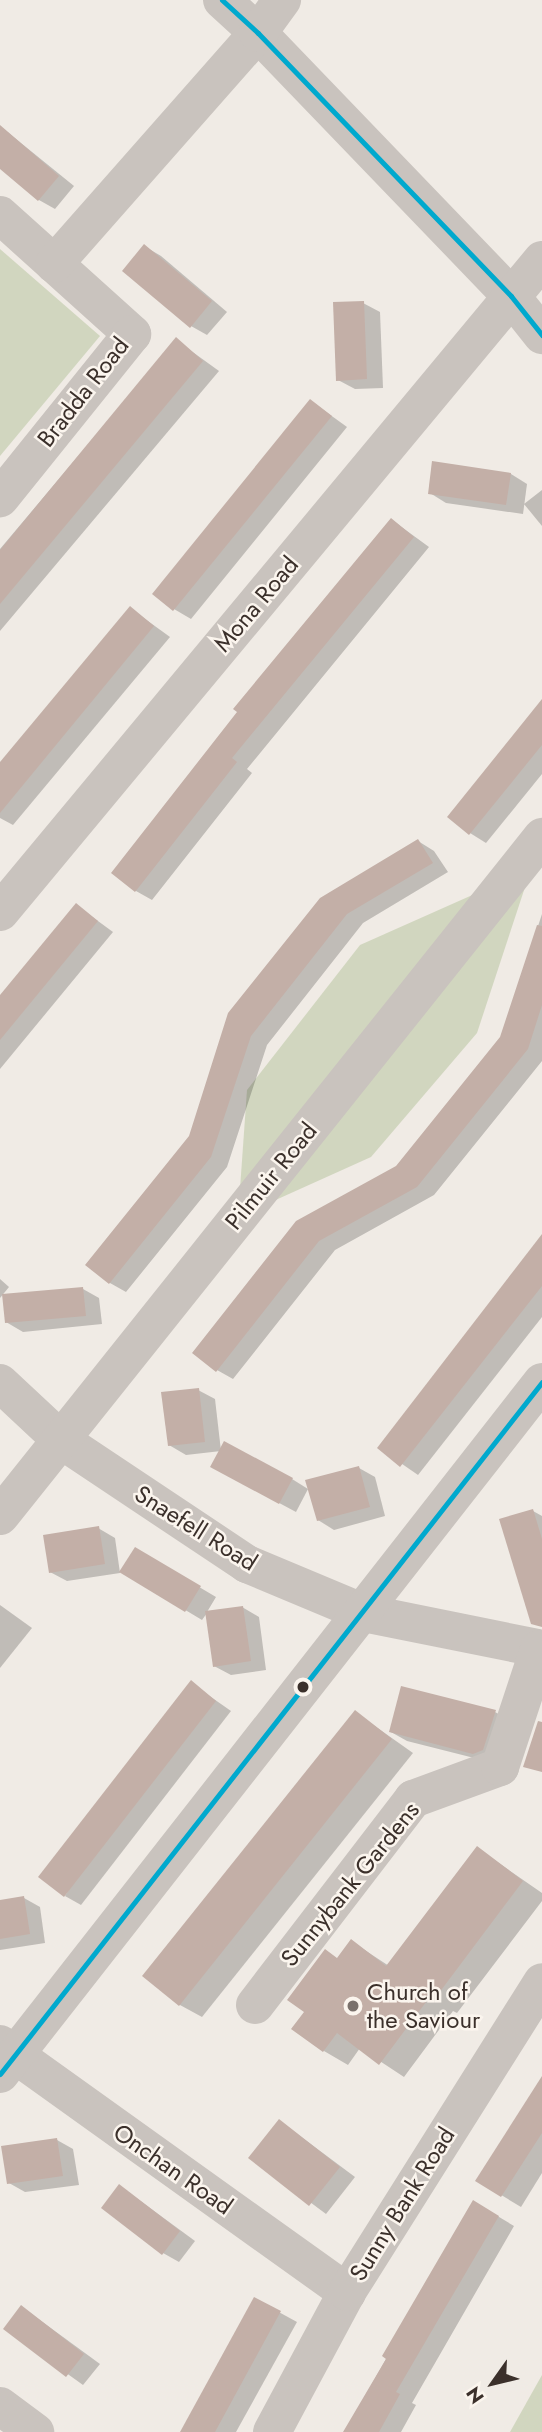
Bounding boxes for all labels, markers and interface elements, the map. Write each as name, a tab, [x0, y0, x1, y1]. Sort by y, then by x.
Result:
street label: Bradda Road	[31, 332, 135, 452]
street label: Mona Road	[208, 550, 304, 658]
street label: Pilmuir Road	[219, 1117, 323, 1235]
street label: Snaefell Road	[129, 1479, 263, 1577]
unlabelled marker	[296, 1680, 310, 1694]
street label: Sunnybank Gardens	[275, 1796, 425, 1972]
place label: Church of the Saviour	[367, 1978, 480, 2034]
marker: Church of the Saviour	[345, 1998, 361, 2014]
street label: Onchan Road	[108, 2117, 238, 2221]
street label: Sunny Bank Road	[343, 2122, 461, 2286]
north arrow	[458, 2348, 528, 2418]
text: N	[460, 2381, 491, 2409]

